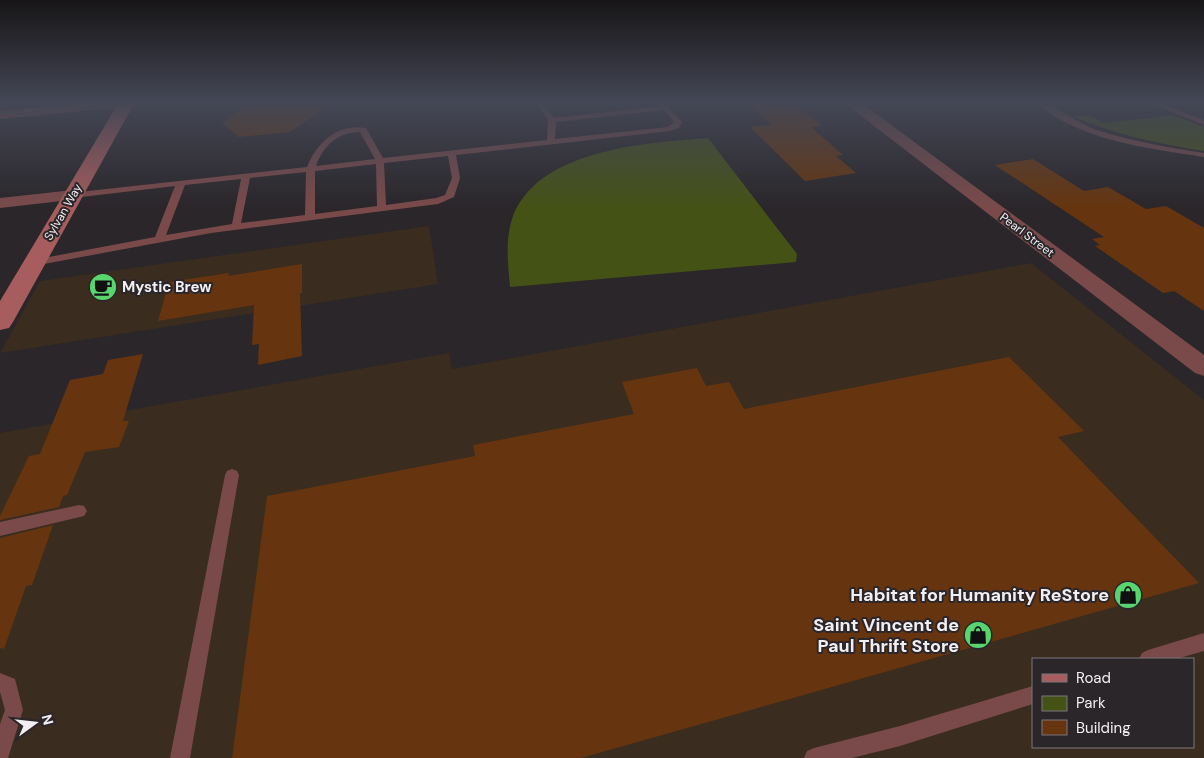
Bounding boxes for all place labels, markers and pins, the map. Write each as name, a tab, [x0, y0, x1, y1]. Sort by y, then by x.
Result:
cafe icon: Mystic Brew	[88, 272, 118, 302]
place label: Mystic Brew	[122, 277, 212, 297]
shop icon: Habitat for Humanity ReStore	[1113, 580, 1143, 610]
place label: Habitat for Humanity ReStore	[850, 583, 1109, 607]
place label: Saint Vincent de Paul Thrift Store	[813, 613, 959, 658]
shop icon: Saint Vincent de Paul Thrift Store	[963, 620, 993, 650]

